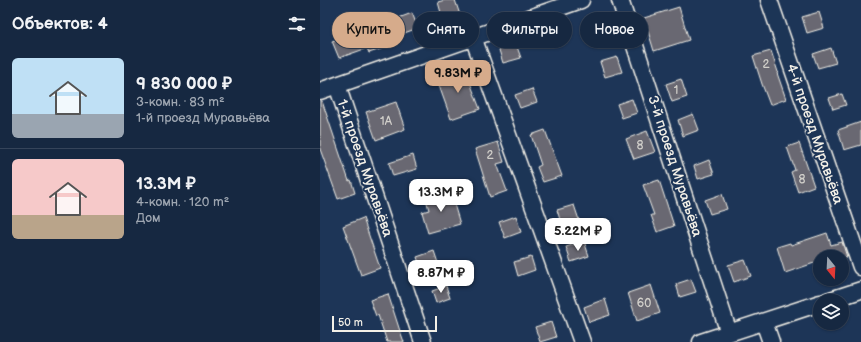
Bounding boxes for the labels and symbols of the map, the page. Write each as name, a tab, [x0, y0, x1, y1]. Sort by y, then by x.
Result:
house number: 2	[762, 57, 770, 72]
pin: 9.83M ₽	[421, 60, 495, 94]
street label: 4-й проезд Муравьёва	[783, 62, 847, 207]
house number: 1	[674, 83, 678, 98]
street label: 3-й проезд Муравьёва	[644, 93, 706, 239]
street label: 1-й проезд Муравьёва	[333, 97, 397, 240]
house number: 1А	[380, 114, 393, 129]
house number: 8	[637, 138, 644, 153]
house number: 2	[486, 148, 494, 163]
house number: 8	[799, 172, 806, 187]
pin: 13.3M ₽	[404, 179, 478, 213]
pin: 5.22M ₽	[541, 218, 615, 252]
north arrow	[813, 250, 849, 286]
pin: 8.87M ₽	[404, 260, 478, 294]
house number: 60	[637, 296, 651, 311]
scale bar	[332, 314, 437, 333]

